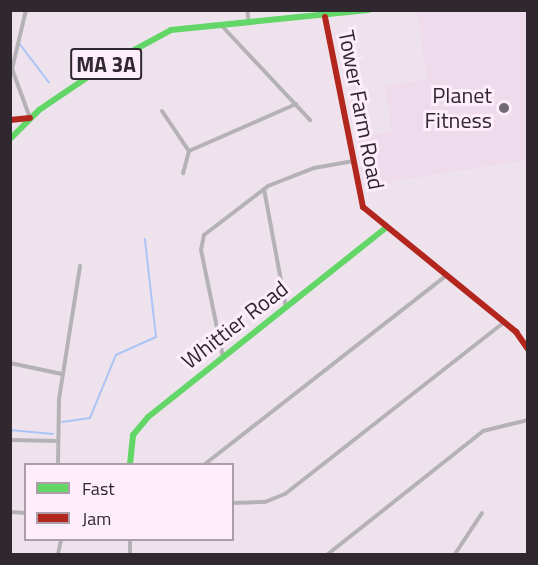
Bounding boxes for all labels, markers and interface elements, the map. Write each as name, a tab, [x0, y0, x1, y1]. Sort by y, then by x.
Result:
street label: Tower Farm Road	[333, 28, 389, 192]
road number: MA 3A	[70, 46, 142, 82]
place label: Planet Fitness	[425, 82, 492, 134]
marker: Planet Fitness	[497, 101, 511, 115]
street label: Whittier Road	[177, 275, 293, 375]
legend	[24, 463, 234, 541]
text: Fast	[82, 475, 115, 502]
text: Jam	[82, 505, 111, 532]

